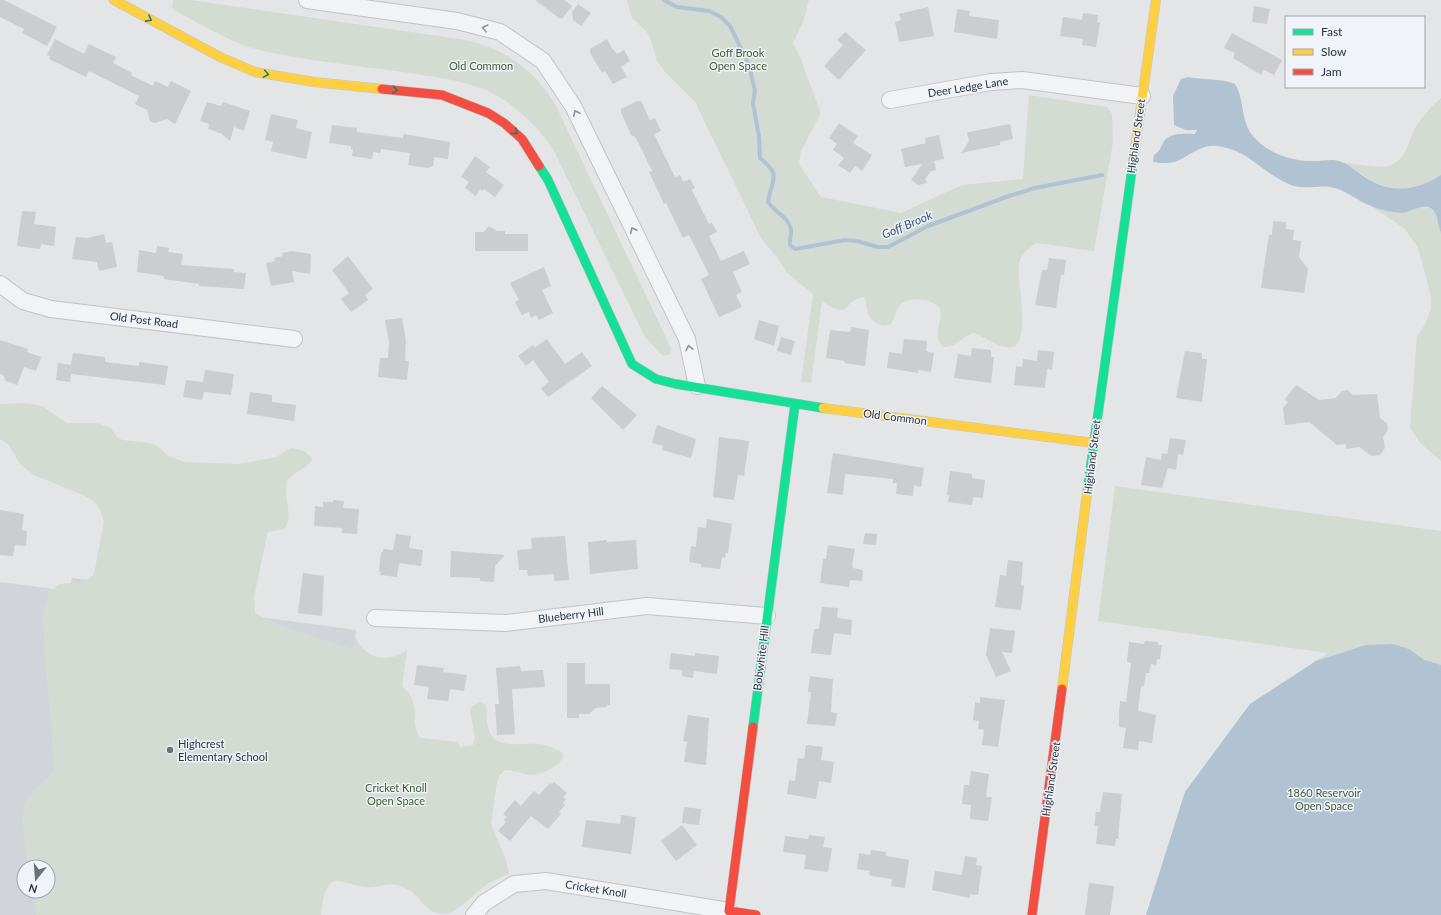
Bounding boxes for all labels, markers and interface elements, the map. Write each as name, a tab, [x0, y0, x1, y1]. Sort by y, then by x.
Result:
one-way arrow	[145, 14, 152, 21]
legend	[1285, 16, 1425, 88]
one-way arrow	[481, 24, 488, 33]
text: Fast	[1321, 24, 1343, 39]
text: Slow	[1321, 44, 1347, 59]
park label: Goff Brook Open Space	[709, 46, 767, 72]
park label: Old Common	[449, 59, 513, 72]
text: Jam	[1321, 64, 1342, 79]
one-way arrow	[263, 69, 269, 78]
street label: Deer Ledge Lane	[927, 74, 1009, 99]
one-way arrow	[392, 86, 398, 95]
street label: Highland Street	[1124, 98, 1147, 174]
one-way arrow	[573, 110, 581, 118]
one-way arrow	[510, 128, 517, 135]
water label: Goff Brook	[879, 207, 935, 242]
one-way arrow	[630, 227, 638, 234]
street label: Old Post Road	[109, 309, 179, 330]
one-way arrow	[685, 344, 693, 351]
street label: Old Common	[862, 406, 928, 427]
street label: Highland Street	[1080, 419, 1103, 495]
street label: Blueberry Hill	[537, 604, 604, 625]
street label: Bobwhite Hill	[750, 625, 771, 691]
place label: Highcrest Elementary School	[178, 737, 268, 763]
street label: Highland Street	[1039, 741, 1062, 817]
marker: Highcrest Elementary School	[165, 745, 175, 755]
park label: Cricket Knoll Open Space	[365, 781, 427, 807]
park label: 1860 Reservoir Open Space	[1287, 786, 1361, 812]
north arrow	[16, 859, 56, 899]
street label: Cricket Knoll	[565, 877, 628, 900]
text: N	[27, 882, 39, 896]

